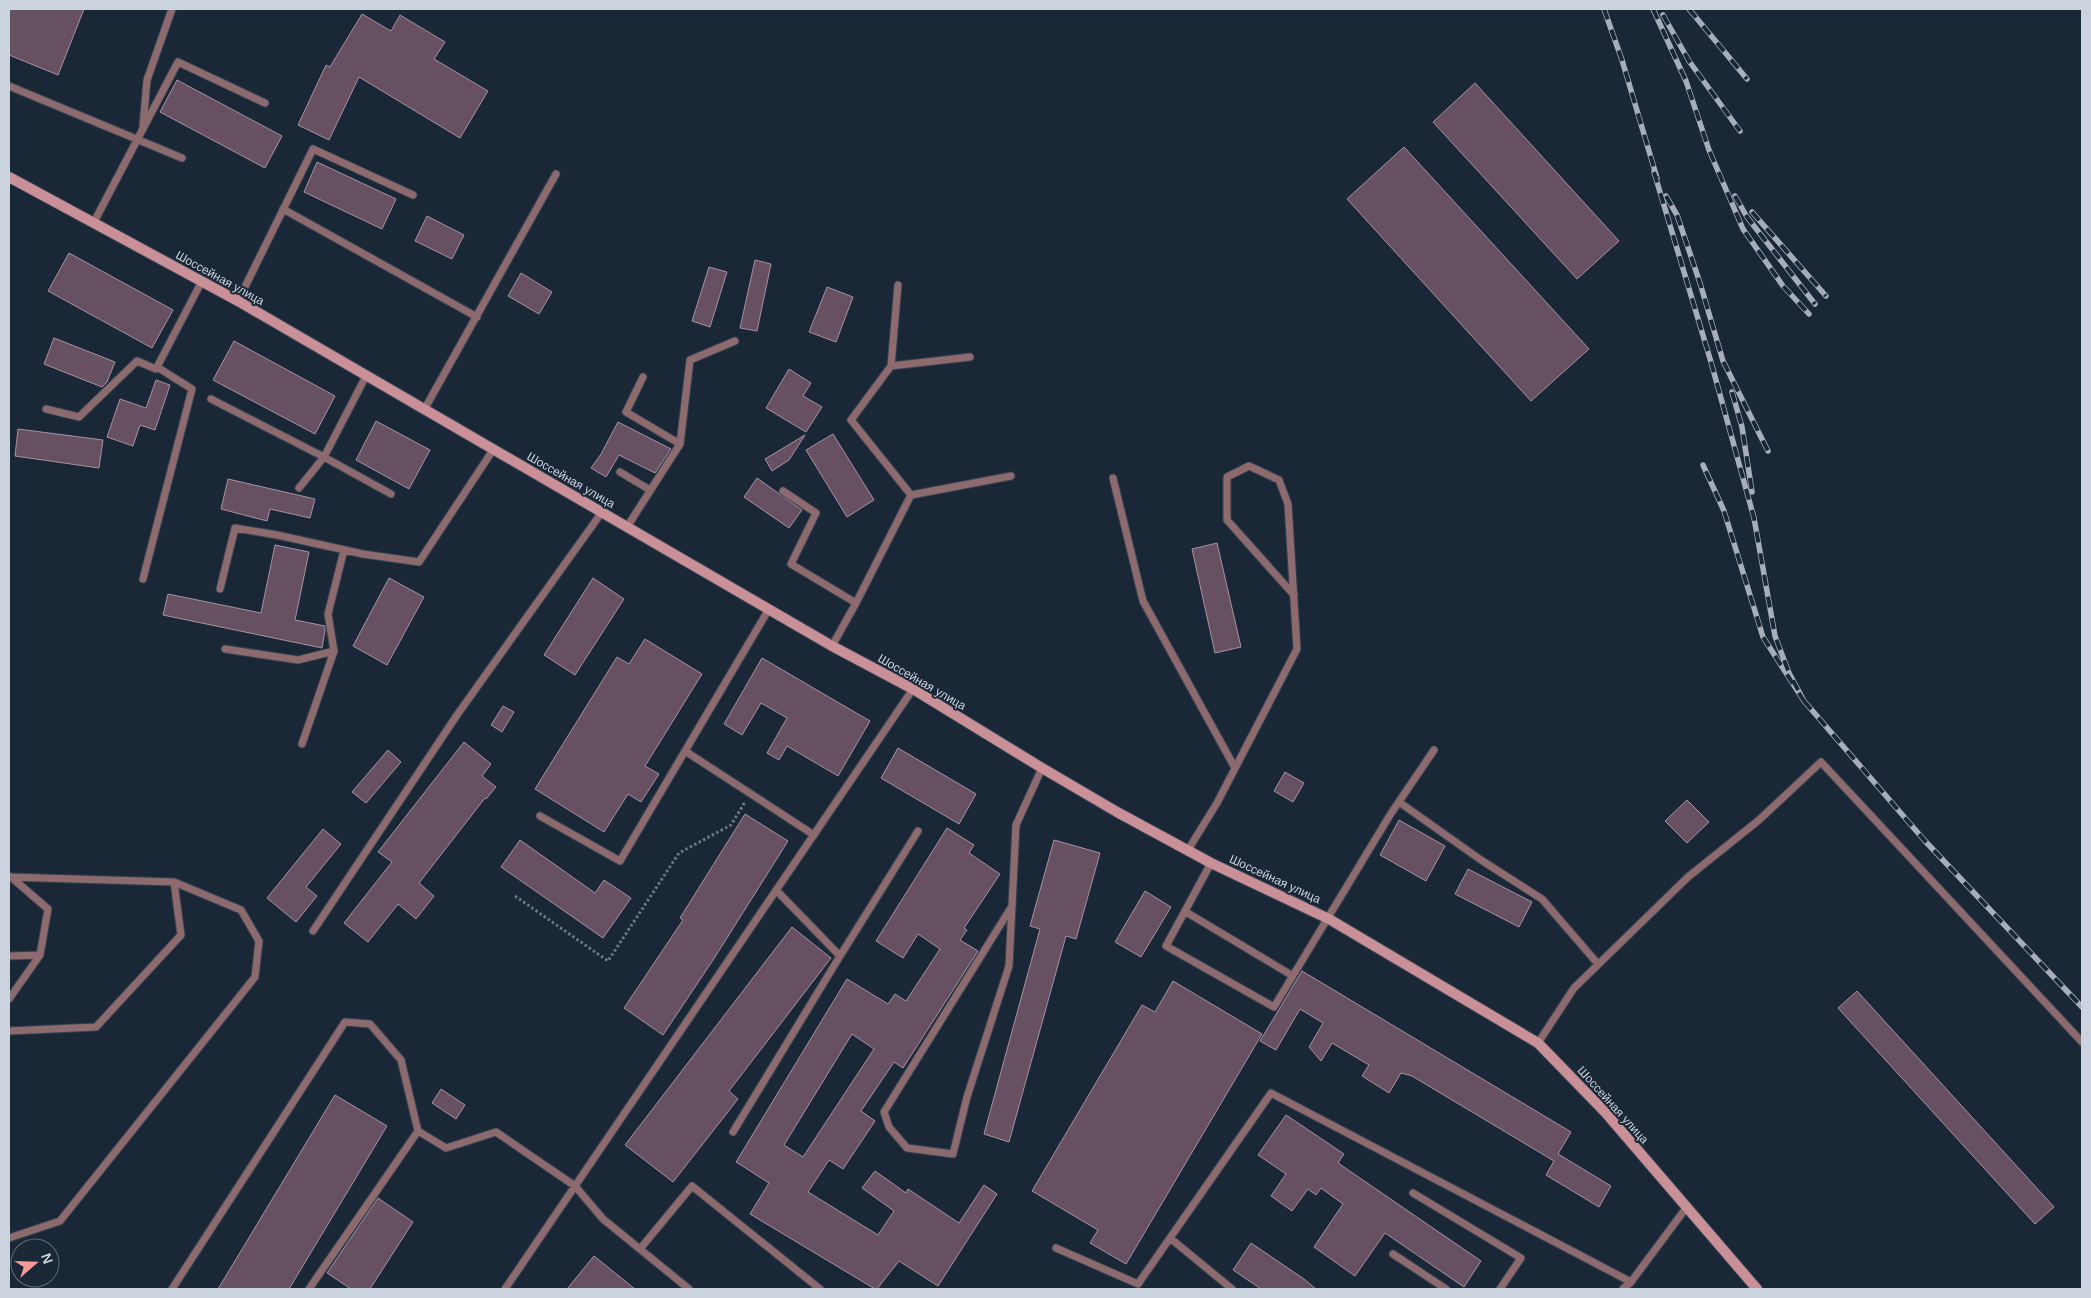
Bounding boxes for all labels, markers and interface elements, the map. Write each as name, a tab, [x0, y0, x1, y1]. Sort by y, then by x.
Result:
street label: Шоссейная улица	[173, 248, 267, 308]
street label: Шоссейная улица	[525, 449, 618, 511]
street label: Шоссейная улица	[876, 651, 969, 713]
street label: Шоссейная улица	[1227, 852, 1323, 906]
street label: Шоссейная улица	[1575, 1063, 1652, 1147]
north arrow	[10, 1238, 60, 1288]
text: N	[38, 1251, 56, 1266]

